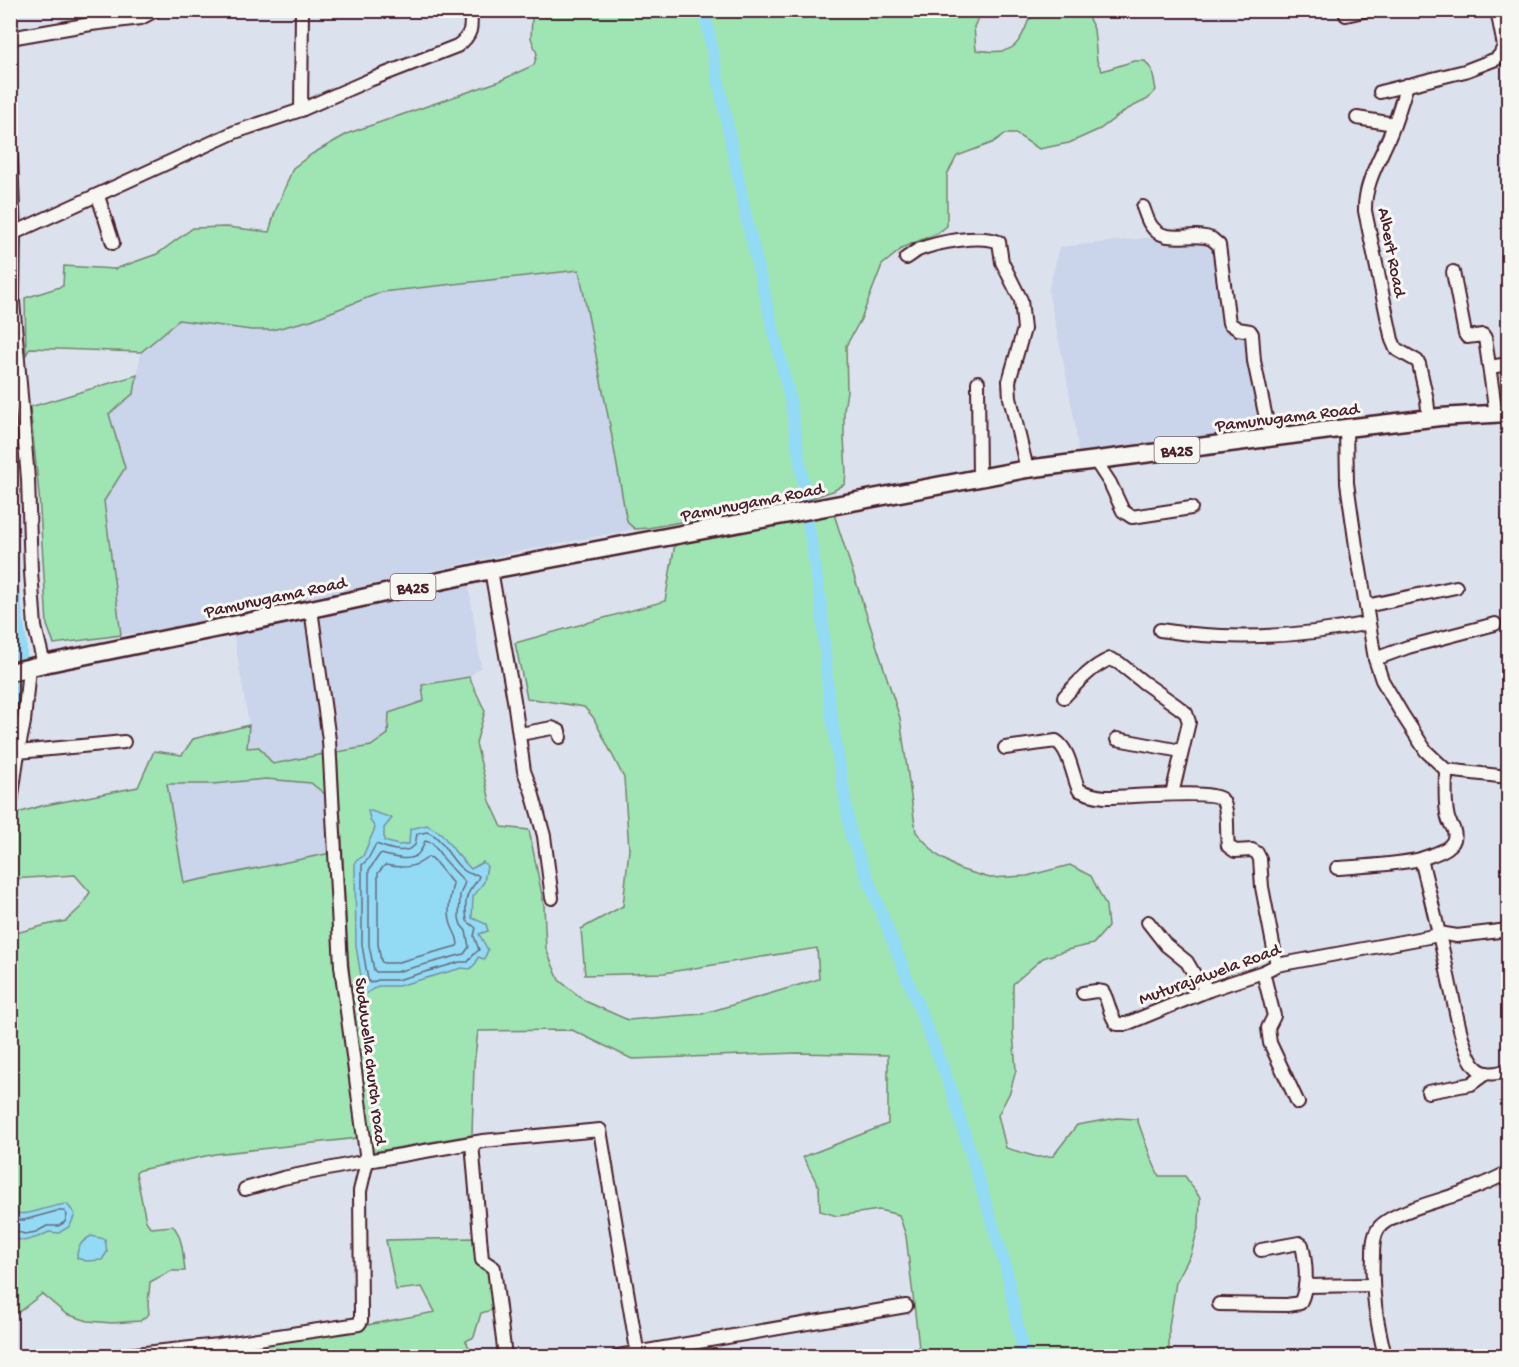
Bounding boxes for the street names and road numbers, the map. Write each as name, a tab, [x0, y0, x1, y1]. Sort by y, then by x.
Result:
street label: Albert Road	[1372, 206, 1410, 300]
street label: Pamunugama Road	[1213, 399, 1362, 438]
road number: B425	[1154, 437, 1200, 463]
street label: Pamunugama Road	[678, 479, 827, 528]
street label: Pamunugama Road	[202, 573, 350, 624]
road number: B425	[390, 574, 436, 600]
street label: Muturajawela Road	[1136, 939, 1285, 1011]
street label: Suduwella church road	[349, 977, 390, 1147]

